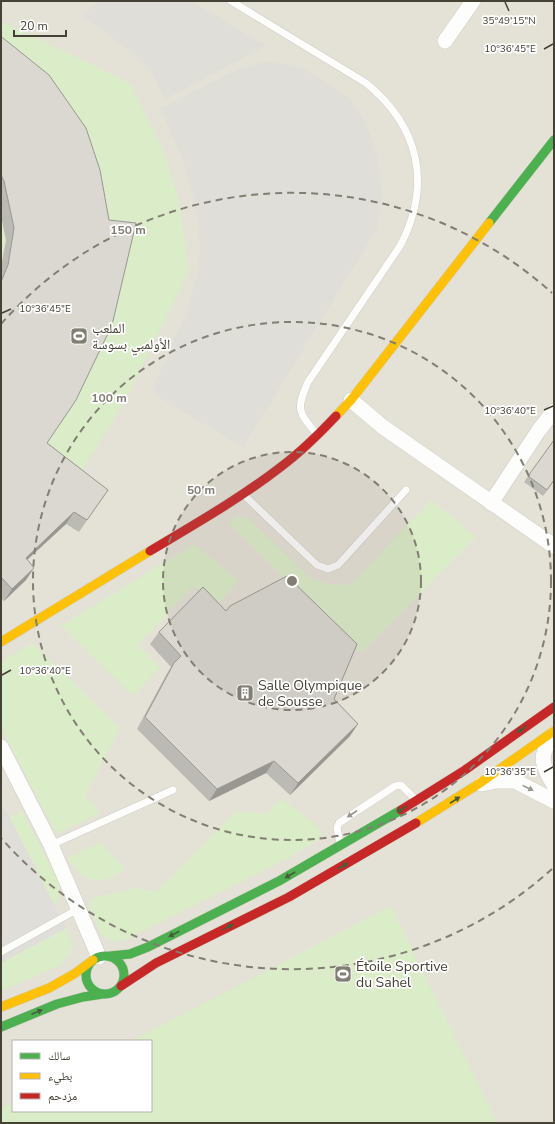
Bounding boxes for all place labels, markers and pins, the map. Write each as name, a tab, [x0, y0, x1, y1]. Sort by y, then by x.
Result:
place label: الملعب الأولمبي بسوسة	[92, 319, 170, 356]
sports icon: الملعب الأولمبي بسوسة	[69, 326, 89, 346]
centre of rings	[285, 574, 299, 588]
place label: Salle Olympique de Sousse	[258, 676, 362, 711]
building icon: Salle Olympique de Sousse	[235, 683, 255, 703]
place label: Étoile Sportive du Sahel	[356, 957, 448, 992]
sports icon: Étoile Sportive du Sahel	[333, 964, 353, 984]

